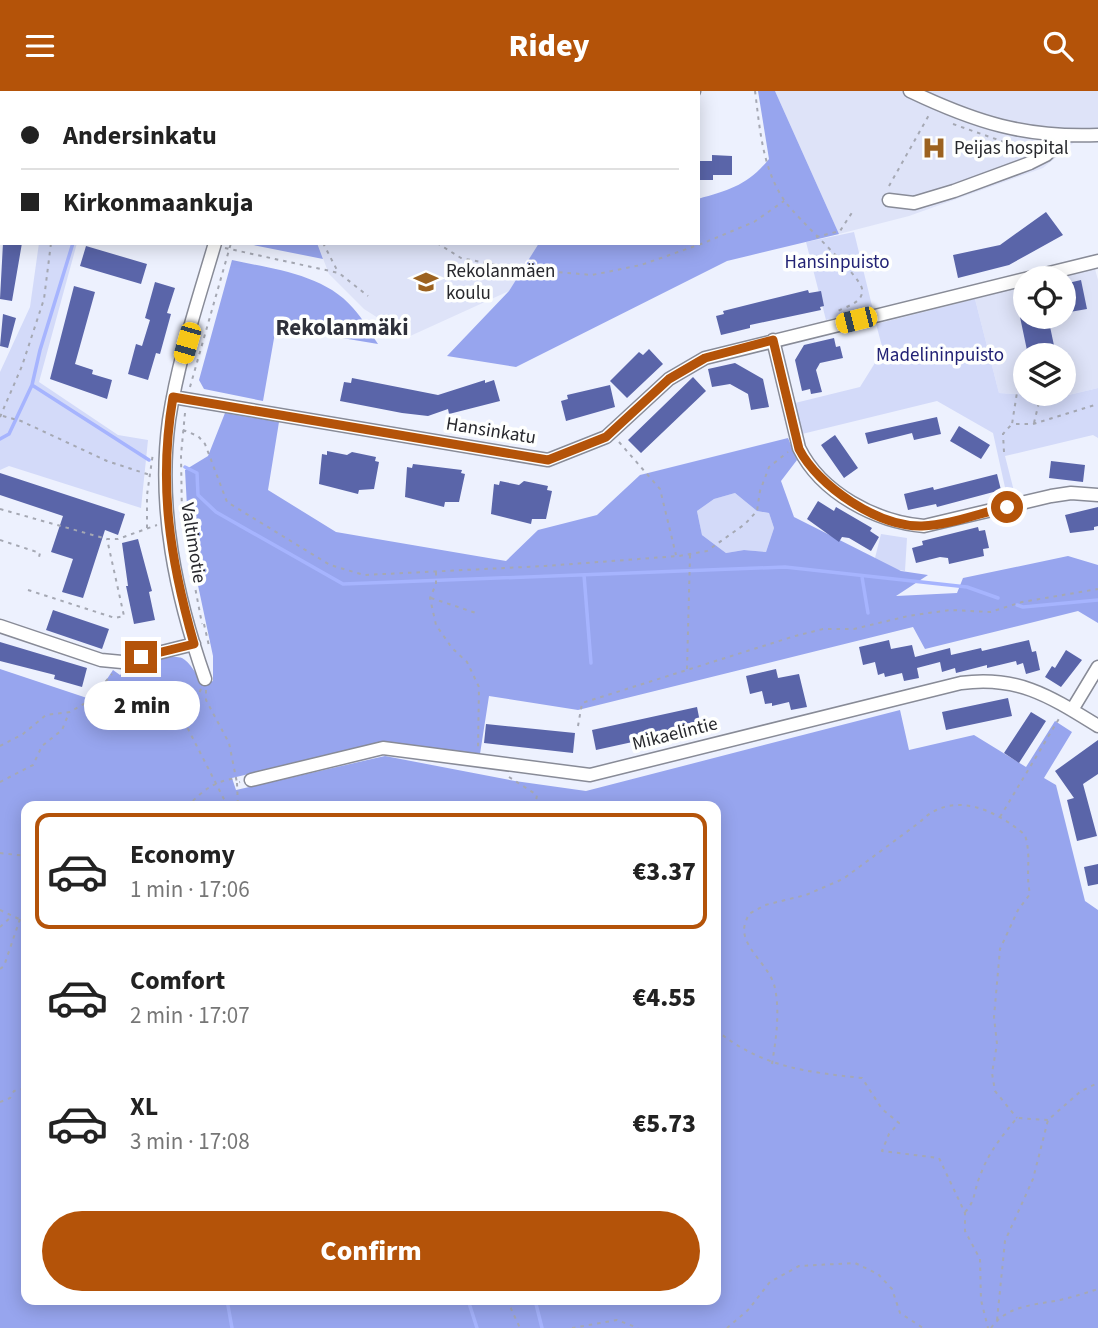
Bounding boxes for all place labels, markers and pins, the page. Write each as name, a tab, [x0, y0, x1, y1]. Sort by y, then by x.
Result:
hospital icon: Peijas hospital	[920, 134, 948, 162]
place label: Peijas hospital	[954, 135, 1069, 162]
place label: Rekolanmäen koulu	[446, 258, 555, 307]
school or university icon: Rekolanmäen koulu	[412, 268, 440, 296]

